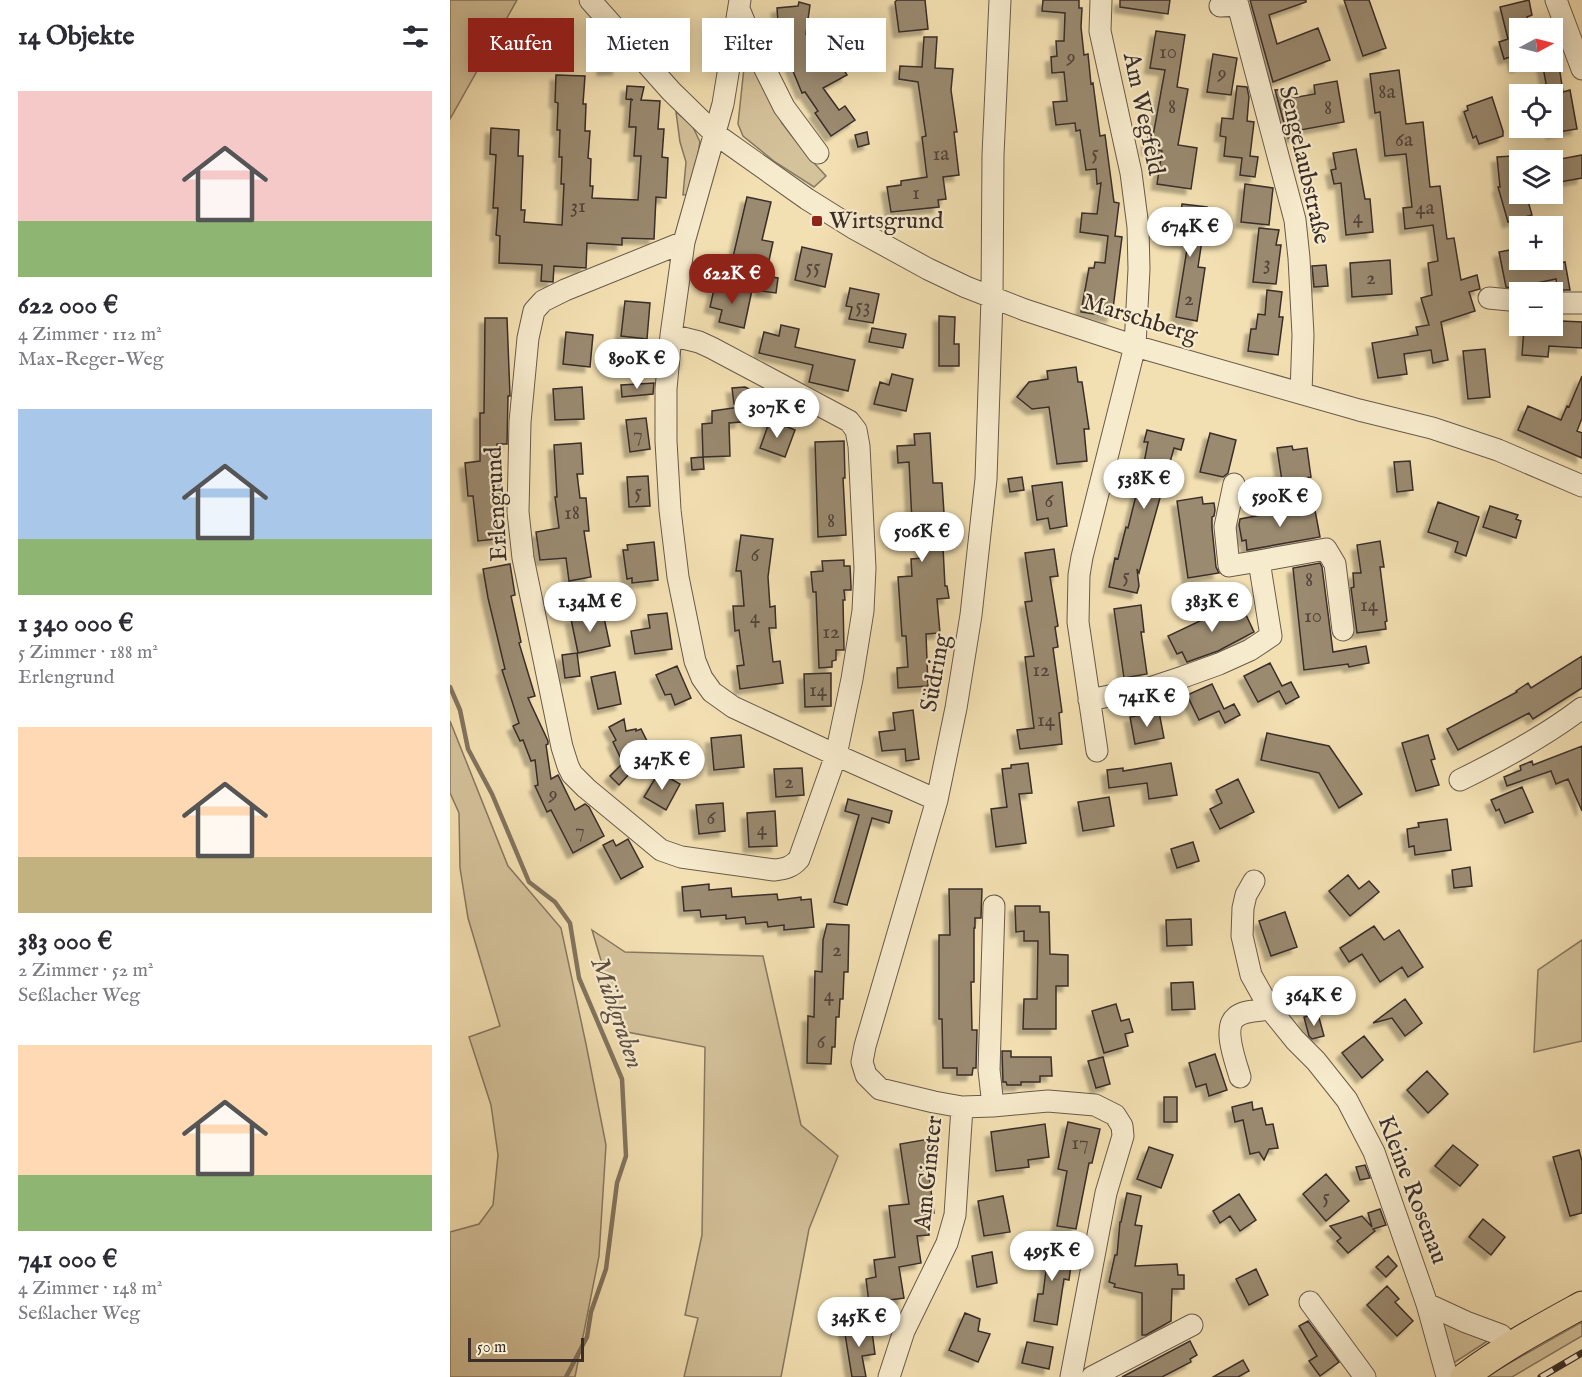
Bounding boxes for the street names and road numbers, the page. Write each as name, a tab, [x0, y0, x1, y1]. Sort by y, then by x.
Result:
street label: Am Wegfeld	[1115, 49, 1171, 178]
street label: Sengelaubstraße	[1271, 83, 1337, 247]
street label: Marschberg	[1079, 287, 1202, 351]
street label: Erlengrund	[478, 445, 516, 563]
street label: Südring	[914, 631, 958, 714]
street label: Kleine Rosenau	[1370, 1111, 1454, 1269]
street label: Am Ginster	[907, 1114, 950, 1233]

